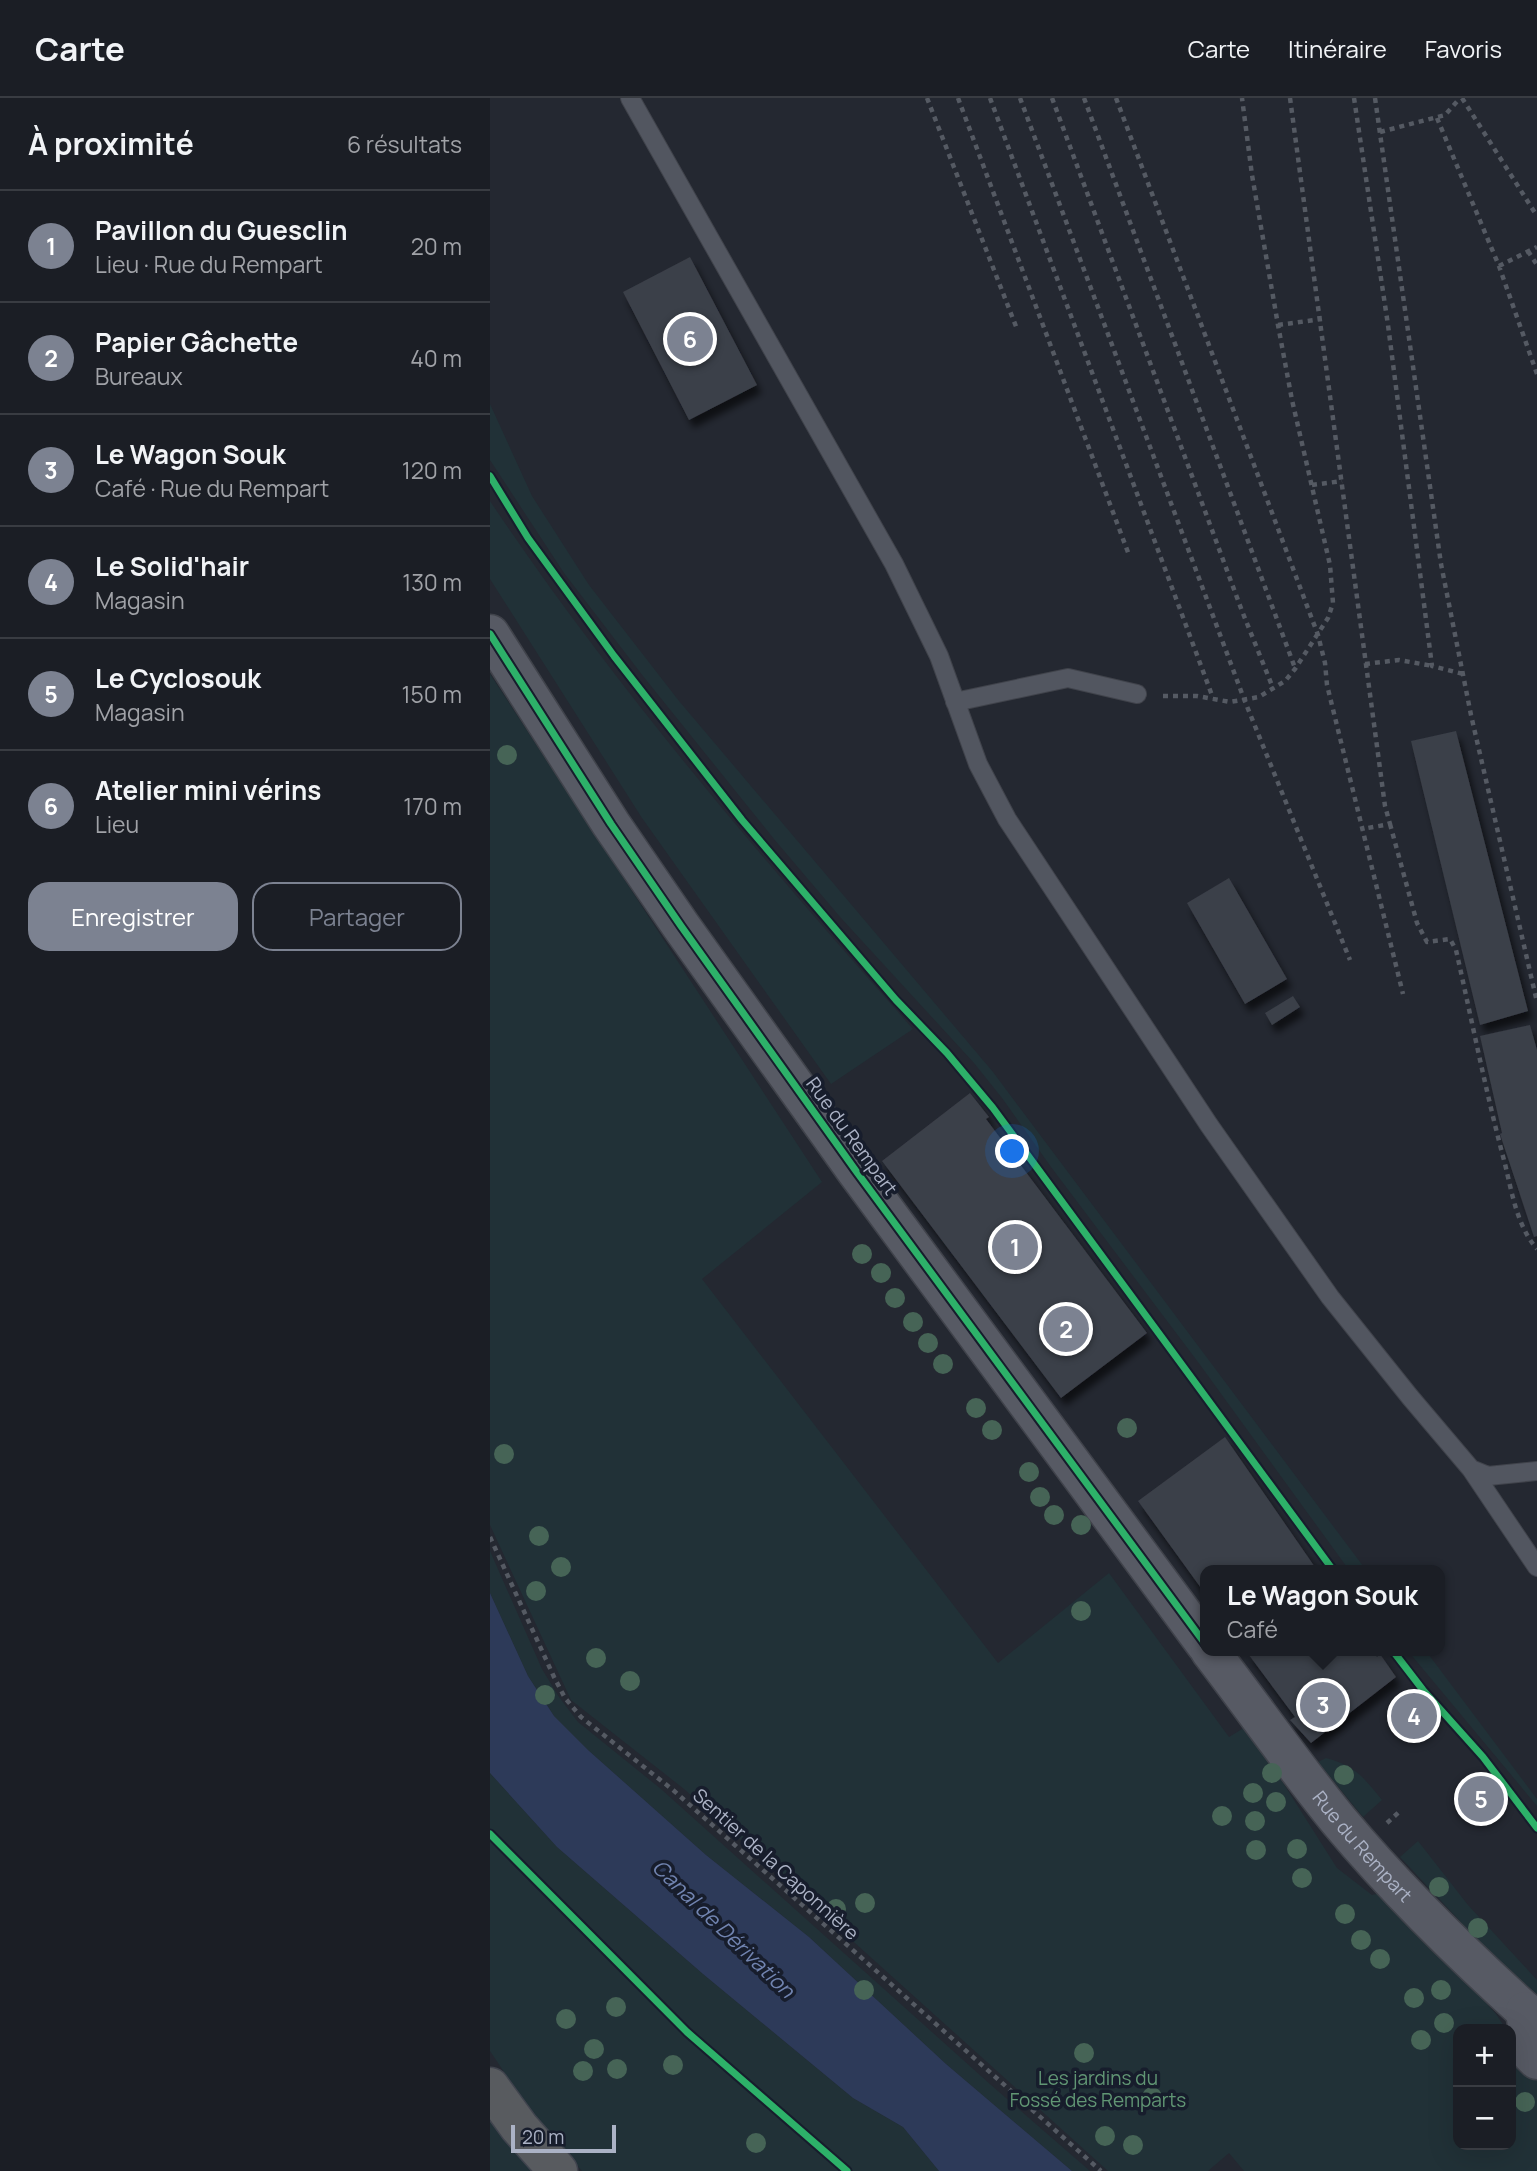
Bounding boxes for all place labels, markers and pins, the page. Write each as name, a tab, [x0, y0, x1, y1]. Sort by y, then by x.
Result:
pin: 6	[667, 313, 713, 365]
pin: 1	[992, 1221, 1038, 1273]
pin: 2	[1043, 1303, 1089, 1355]
pin: 3	[1300, 1679, 1346, 1731]
pin: 4	[1391, 1690, 1437, 1742]
pin: 5	[1458, 1773, 1504, 1825]

